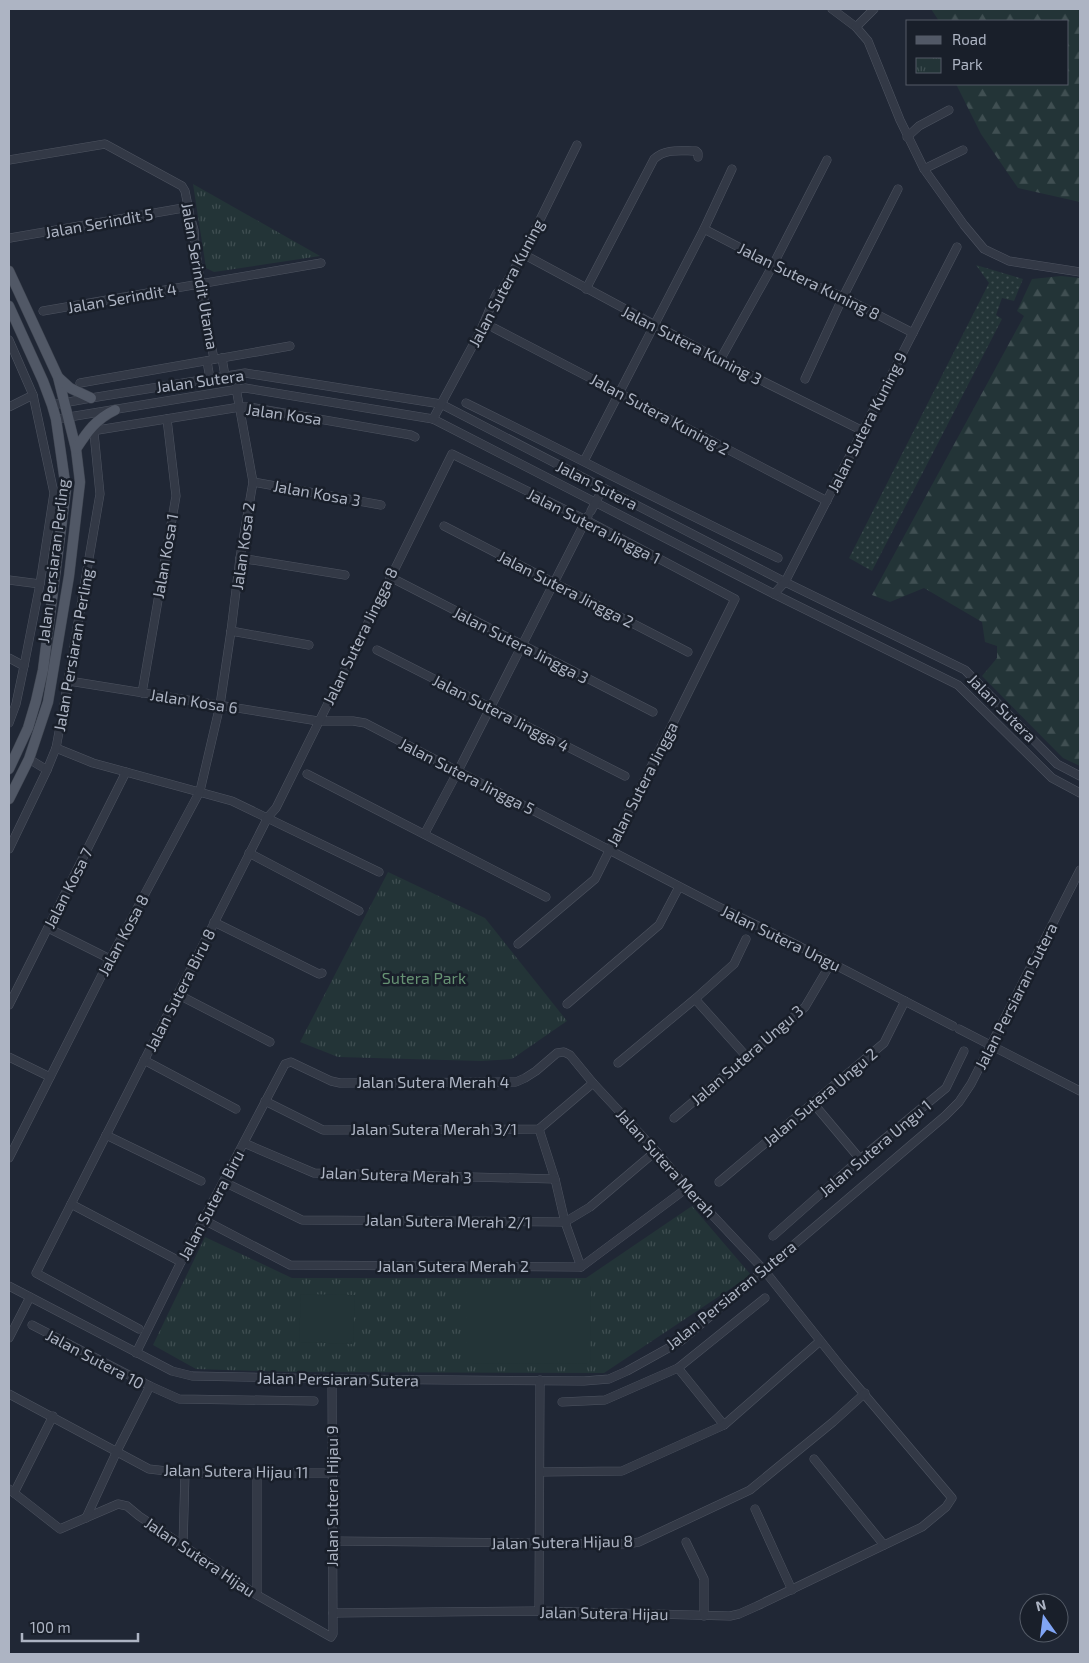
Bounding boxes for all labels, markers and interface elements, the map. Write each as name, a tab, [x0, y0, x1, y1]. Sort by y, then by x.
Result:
legend	[906, 20, 1069, 85]
text: Road	[952, 30, 987, 48]
text: Park	[952, 55, 983, 73]
street label: Jalan Serindit Utama	[178, 201, 223, 351]
street label: Jalan Serindit 5	[43, 204, 154, 241]
street label: Jalan Sutera Kuning	[464, 215, 547, 350]
street label: Jalan Sutera Kuning 8	[735, 238, 883, 323]
street label: Jalan Serindit 4	[66, 279, 178, 316]
street label: Jalan Sutera Kuning 3	[619, 301, 765, 388]
street label: Jalan Sutera Kuning 9	[823, 348, 910, 495]
street label: Jalan Sutera	[155, 365, 245, 396]
street label: Jalan Sutera Kuning 2	[587, 369, 733, 458]
street label: Jalan Kosa	[245, 399, 323, 428]
street label: Jalan Sutera	[553, 456, 641, 513]
street label: Jalan Kosa 3	[272, 475, 362, 510]
street label: Jalan Persiaran Perling	[33, 478, 72, 644]
street label: Jalan Sutera Jingga 1	[524, 484, 664, 567]
street label: Jalan Kosa 2	[227, 501, 258, 591]
street label: Jalan Kosa 1	[148, 512, 181, 600]
street label: Jalan Sutera Jingga 2	[495, 546, 637, 631]
street label: Jalan Persiaran Perling 1	[49, 557, 98, 733]
street label: Jalan Sutera Jingga 8	[318, 564, 401, 708]
street label: Jalan Sutera Jingga 3	[450, 602, 592, 687]
street label: Jalan Sutera Jingga 4	[430, 670, 573, 755]
street label: Jalan Sutera	[964, 670, 1040, 746]
street label: Jalan Kosa 6	[149, 684, 239, 717]
street label: Jalan Sutera Jingga	[602, 718, 681, 849]
street label: Jalan Sutera Jingga 5	[396, 733, 538, 818]
street label: Jalan Kosa 7	[39, 844, 96, 931]
street label: Jalan Kosa 8	[93, 891, 152, 979]
street label: Jalan Sutera Ungu	[719, 900, 844, 975]
street label: Jalan Persiaran Sutera	[970, 919, 1061, 1072]
street label: Jalan Sutera Biru 8	[140, 925, 219, 1054]
park label: Sutera Park	[382, 968, 466, 987]
street label: Jalan Sutera Ungu 3	[687, 1001, 807, 1109]
street label: Jalan Sutera Ungu 2	[759, 1043, 880, 1150]
street label: Jalan Sutera Merah 4	[357, 1072, 510, 1091]
street label: Jalan Sutera Ungu 1	[815, 1095, 934, 1200]
street label: Jalan Sutera Merah	[613, 1105, 720, 1221]
street label: Jalan Sutera Merah 3/1	[351, 1119, 517, 1138]
street label: Jalan Sutera Biru	[174, 1147, 247, 1263]
street label: Jalan Sutera Merah 3	[320, 1162, 472, 1187]
street label: Jalan Sutera Merah 2/1	[365, 1210, 531, 1231]
street label: Jalan Persiaran Sutera	[662, 1236, 800, 1353]
street label: Jalan Sutera Merah 2	[377, 1256, 529, 1275]
street label: Jalan Sutera 10	[43, 1325, 147, 1392]
street label: Jalan Persiaran Sutera	[257, 1368, 419, 1389]
street label: Jalan Sutera Hijau 9	[322, 1425, 342, 1567]
street label: Jalan Sutera Hijau 11	[163, 1460, 309, 1482]
street label: Jalan Sutera Hijau	[141, 1513, 259, 1601]
street label: Jalan Sutera Hijau 8	[491, 1531, 633, 1553]
north arrow	[1019, 1593, 1069, 1643]
text: N	[1034, 1595, 1048, 1614]
street label: Jalan Sutera Hijau	[539, 1602, 669, 1624]
scale bar	[22, 1610, 139, 1642]
text: 100 m	[30, 1618, 71, 1636]

